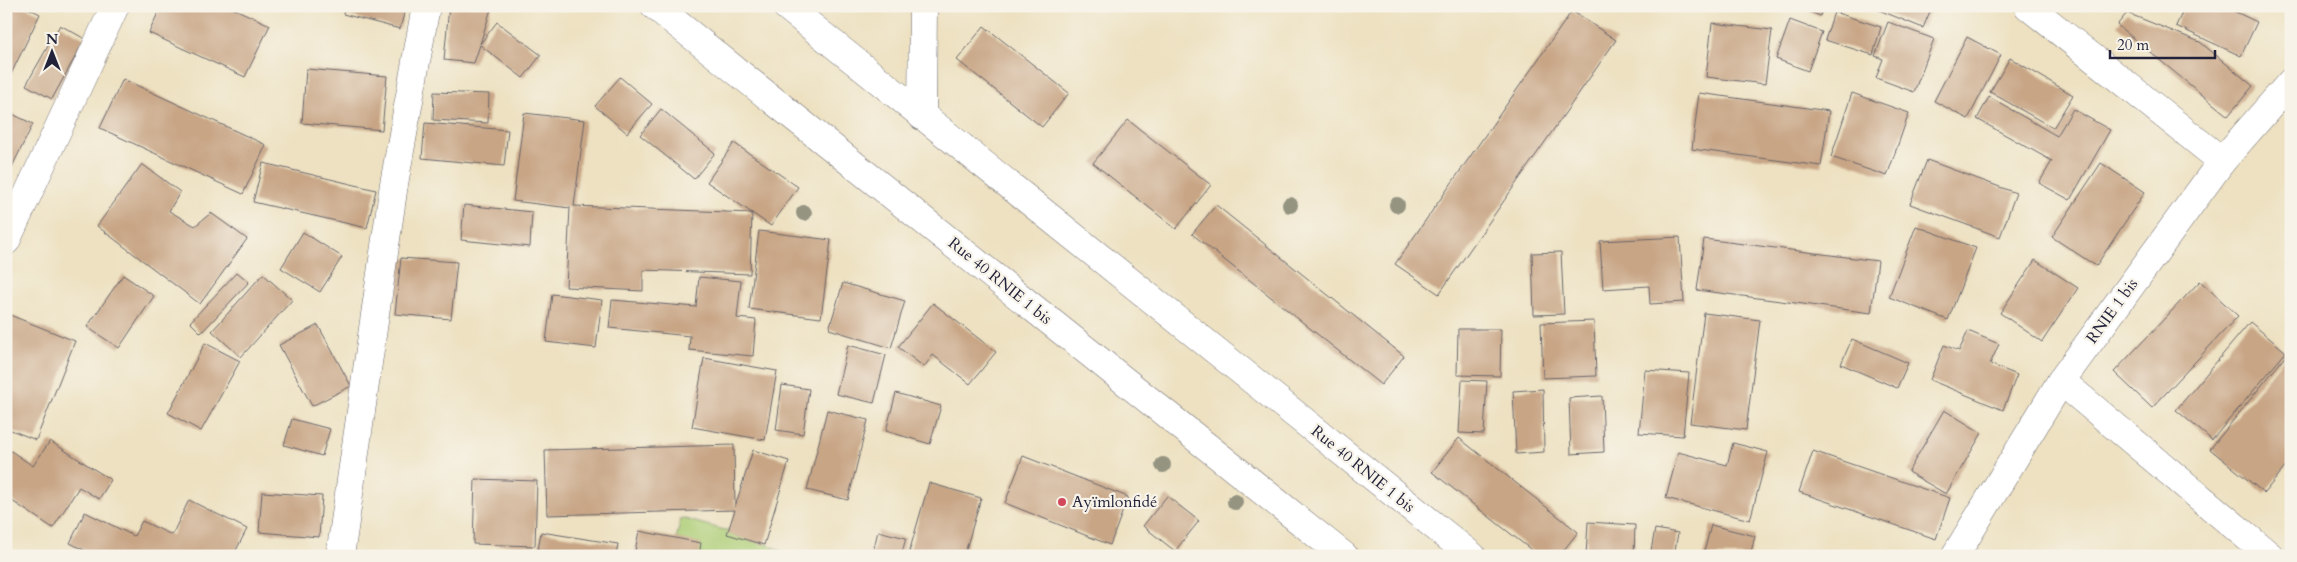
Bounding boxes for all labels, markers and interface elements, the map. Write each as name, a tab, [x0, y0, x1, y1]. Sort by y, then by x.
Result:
north arrow	[28, 28, 78, 78]
scale bar	[2110, 28, 2214, 60]
text: N	[46, 30, 58, 49]
text: 20 m	[2117, 35, 2149, 55]
street label: Rue 40 RNIE 1 bis	[944, 232, 1056, 330]
street label: RNIE 1 bis	[2081, 274, 2143, 348]
street label: Rue 40 RNIE 1 bis	[1307, 420, 1419, 518]
place label: Ayïmlonfidé	[1072, 491, 1157, 513]
marker: Ayïmlonfidé	[1056, 496, 1068, 508]

